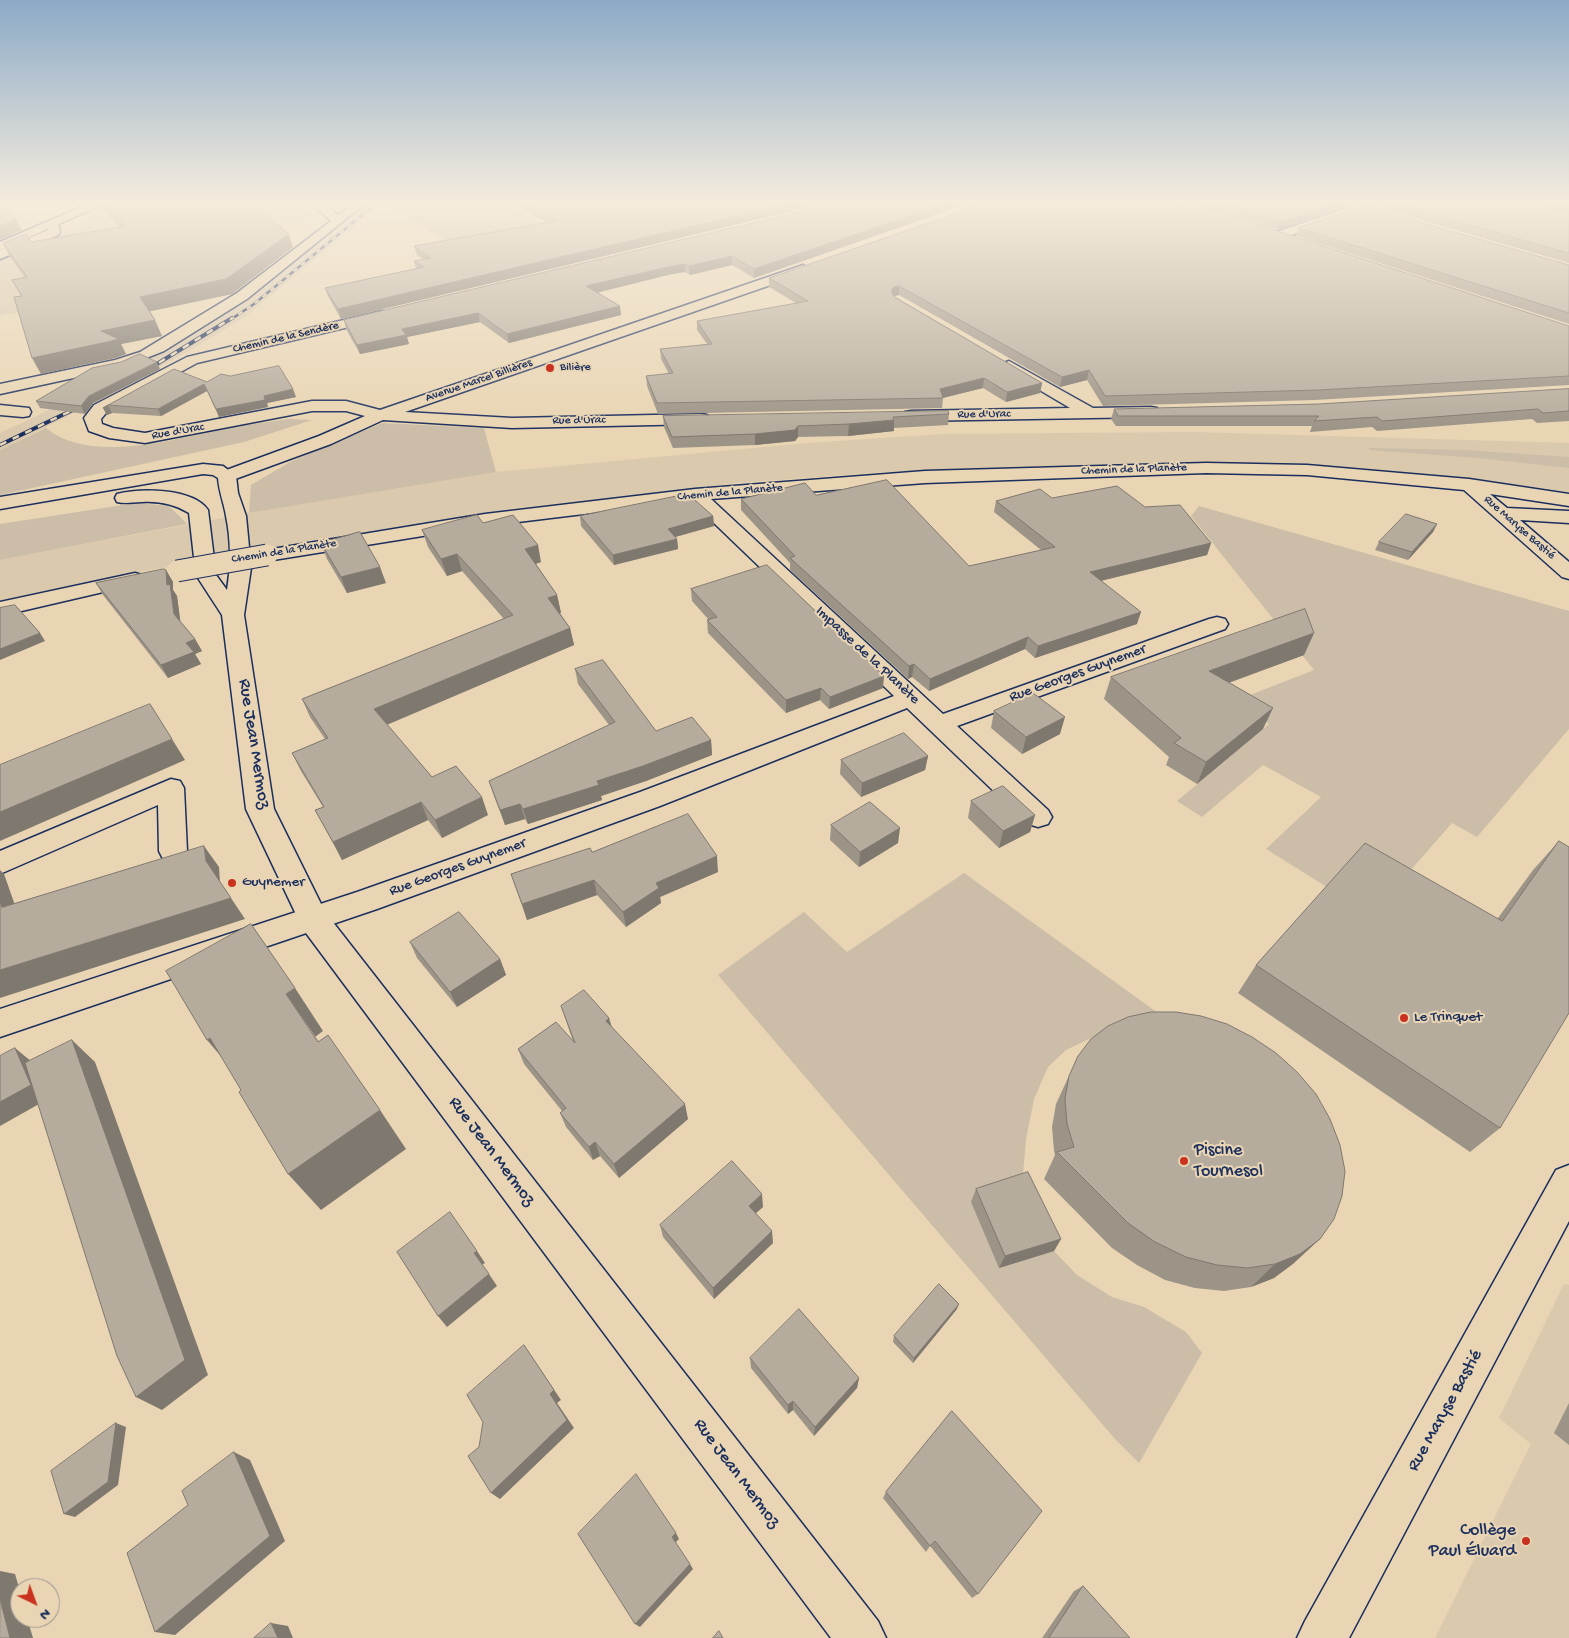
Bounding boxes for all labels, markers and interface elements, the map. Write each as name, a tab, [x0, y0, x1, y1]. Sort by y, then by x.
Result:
street label: Chemin de la Sendère	[232, 319, 340, 357]
street label: Avenue Marcel Billières	[424, 356, 534, 406]
place label: Bilière	[560, 361, 591, 375]
marker: Bilière	[544, 362, 556, 374]
street label: Rue d'Urac	[957, 407, 1011, 423]
street label: Rue d'Urac	[552, 413, 606, 429]
street label: Rue d'Urac	[151, 420, 205, 444]
street label: Chemin de la Planète	[1081, 461, 1187, 479]
street label: Chemin de la Planète	[677, 481, 783, 505]
street label: Rue Maryse Bastié	[1480, 493, 1558, 563]
street label: Chemin de la Planète	[231, 537, 337, 567]
street label: Impasse de la Planète	[811, 603, 923, 709]
street label: Rue Georges Guynemer	[1007, 641, 1149, 707]
street label: Rue Jean Mermoz	[232, 677, 274, 811]
street label: Rue Georges Guynemer	[387, 835, 529, 901]
place label: Guynemer	[242, 874, 304, 892]
marker: Guynemer	[226, 877, 238, 889]
place label: Le Trinquet	[1414, 1009, 1482, 1027]
marker: Le Trinquet	[1398, 1012, 1410, 1024]
street label: Rue Jean Mermoz	[443, 1093, 539, 1211]
place label: Piscine Tournesol	[1194, 1140, 1263, 1182]
marker: Piscine Tournesol	[1178, 1155, 1190, 1167]
street label: Rue Maryse Bastié	[1404, 1346, 1488, 1476]
street label: Rue Jean Mermoz	[688, 1415, 784, 1533]
place label: Collège Paul Éluard	[1429, 1520, 1516, 1562]
marker: Collège Paul Éluard	[1520, 1535, 1532, 1547]
north arrow	[10, 1578, 60, 1628]
text: N	[36, 1604, 54, 1623]

